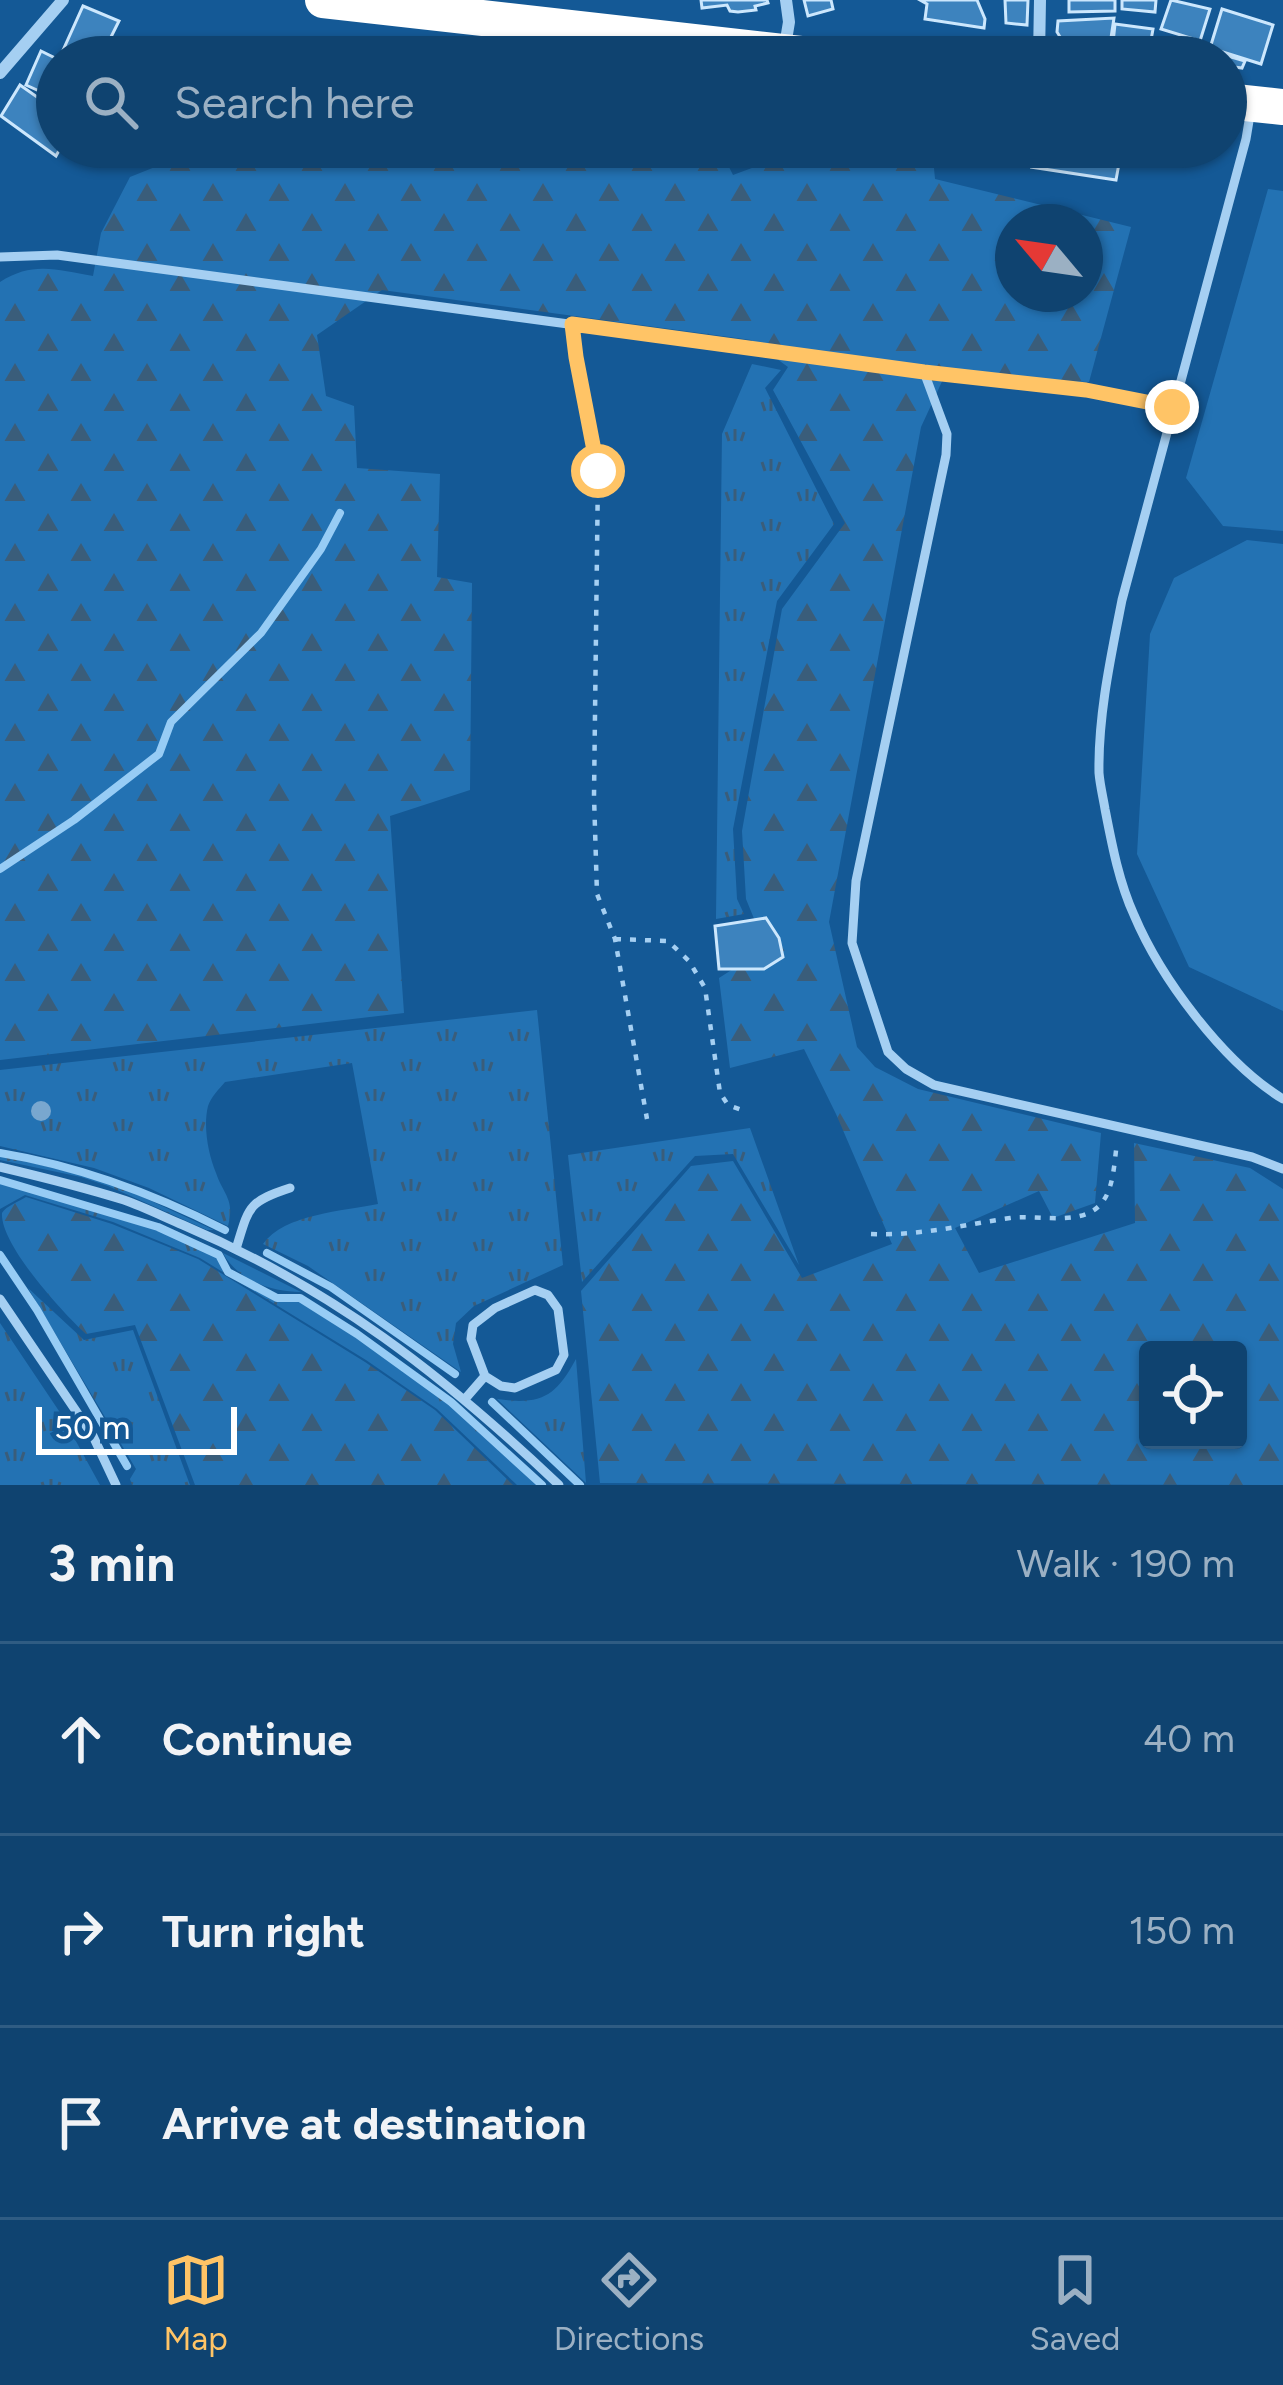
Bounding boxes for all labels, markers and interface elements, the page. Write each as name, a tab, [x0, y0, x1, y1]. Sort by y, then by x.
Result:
search box	[36, 36, 1247, 168]
icon: search	[78, 69, 144, 135]
text: Search here	[174, 75, 414, 129]
north arrow	[995, 204, 1103, 312]
route end	[1145, 380, 1199, 434]
route start	[571, 444, 625, 498]
map controls	[1139, 1341, 1247, 1449]
button: locate	[1139, 1341, 1247, 1449]
scale bar	[36, 1401, 237, 1454]
text: 50 m	[54, 1408, 130, 1447]
text: 3 min	[48, 1533, 175, 1594]
text: Walk · 190 m	[1017, 1540, 1235, 1587]
icon: ahead	[48, 1706, 114, 1772]
text: Continue	[162, 1712, 352, 1766]
text: 40 m	[1143, 1715, 1235, 1762]
icon: right	[48, 1898, 114, 1964]
text: Turn right	[162, 1904, 365, 1958]
text: 150 m	[1129, 1907, 1235, 1954]
icon: arrive	[48, 2090, 114, 2156]
text: Arrive at destination	[162, 2096, 586, 2150]
tab: Map	[163, 2247, 229, 2358]
tab: Directions	[554, 2247, 704, 2358]
tab: Saved	[1029, 2247, 1120, 2358]

